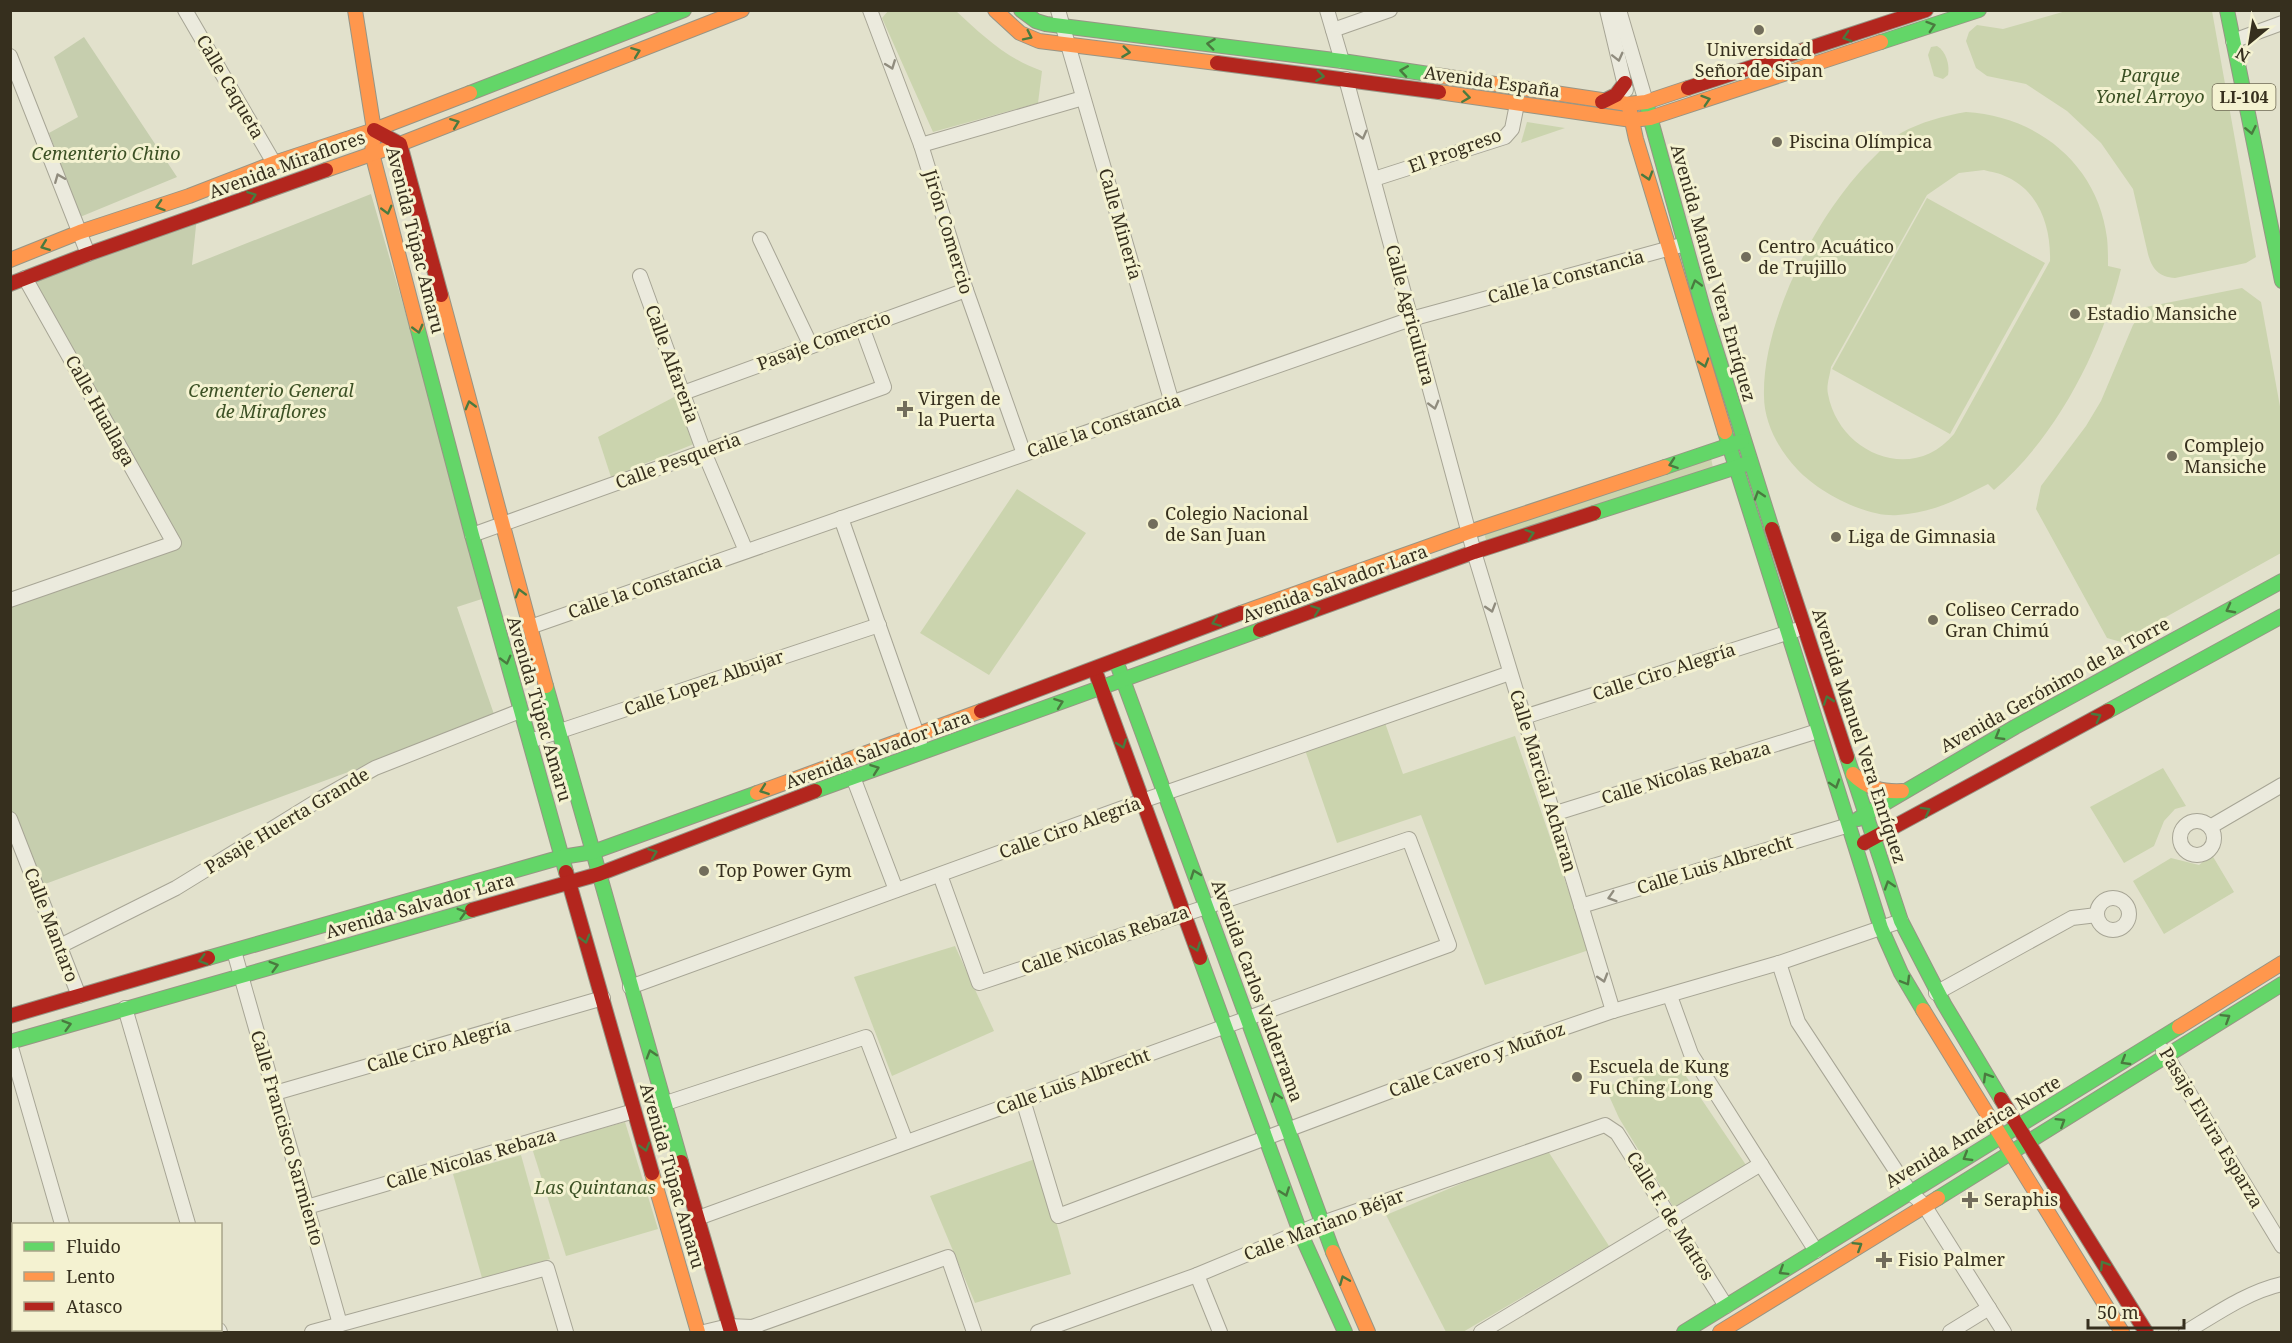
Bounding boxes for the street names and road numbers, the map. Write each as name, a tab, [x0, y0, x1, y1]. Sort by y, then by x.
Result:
street label: Calle Caqueta	[191, 30, 270, 143]
street label: Avenida España	[1423, 60, 1562, 102]
road number: LI-104	[2212, 84, 2276, 110]
street label: El Progreso	[1405, 122, 1505, 178]
street label: Avenida Miraflores	[205, 125, 368, 203]
street label: Avenida Manuel Vera Enríquez	[1666, 141, 1762, 404]
street label: Avenida Túpac Amaru	[381, 144, 451, 336]
street label: Calle Minería	[1094, 165, 1148, 282]
street label: Jirón Comercio	[918, 166, 979, 297]
street label: Calle Agricultura	[1381, 242, 1441, 388]
street label: Calle la Constancia	[1485, 244, 1647, 308]
street label: Calle Alfareria	[640, 301, 705, 426]
street label: Pasaje Comercio	[754, 305, 894, 375]
street label: Calle Huallaga	[60, 351, 141, 470]
street label: Calle la Constancia	[1024, 387, 1184, 463]
street label: Calle Pesqueria	[612, 426, 744, 494]
street label: Avenida Salvador Lara	[1239, 538, 1430, 628]
street label: Calle la Constancia	[565, 548, 725, 624]
street label: Avenida Manuel Vera Enríquez	[1807, 605, 1913, 866]
street label: Avenida Gerónimo de la Torre	[1936, 611, 2173, 757]
street label: Avenida Túpac Amaru	[502, 613, 578, 805]
street label: Calle Ciro Alegría	[1589, 637, 1738, 705]
street label: Calle Lopez Albujar	[621, 643, 787, 721]
street label: Calle Marcial Acharan	[1505, 686, 1583, 875]
street label: Avenida Salvador Lara	[782, 704, 973, 794]
street label: Calle Nicolas Rebaza	[1598, 735, 1773, 809]
street label: Pasaje Huerta Grande	[200, 762, 373, 879]
street label: Calle Ciro Alegría	[996, 790, 1144, 864]
street label: Calle Luis Albrecht	[1634, 829, 1796, 899]
street label: Calle Mantaro	[19, 864, 85, 985]
street label: Avenida Salvador Lara	[323, 867, 517, 943]
street label: Avenida Carlos Valderrama	[1207, 876, 1309, 1105]
street label: Calle Nicolas Rebaza	[1018, 899, 1192, 979]
street label: Calle Ciro Alegría	[364, 1013, 514, 1077]
street label: Calle Cavero y Muñoz	[1385, 1016, 1568, 1102]
street label: Calle Francisco Sarmiento	[246, 1027, 330, 1248]
street label: Calle Luis Albrecht	[992, 1042, 1153, 1120]
street label: Pasaje Elvira Esparza	[2154, 1043, 2269, 1212]
street label: Avenida América Norte	[1880, 1069, 2065, 1193]
street label: Avenida Túpac Amaru	[635, 1080, 711, 1272]
street label: Calle Nicolas Rebaza	[383, 1122, 559, 1194]
street label: Calle F. de Mattos	[1621, 1146, 1720, 1285]
street label: Calle Mariano Béjar	[1240, 1182, 1408, 1266]

